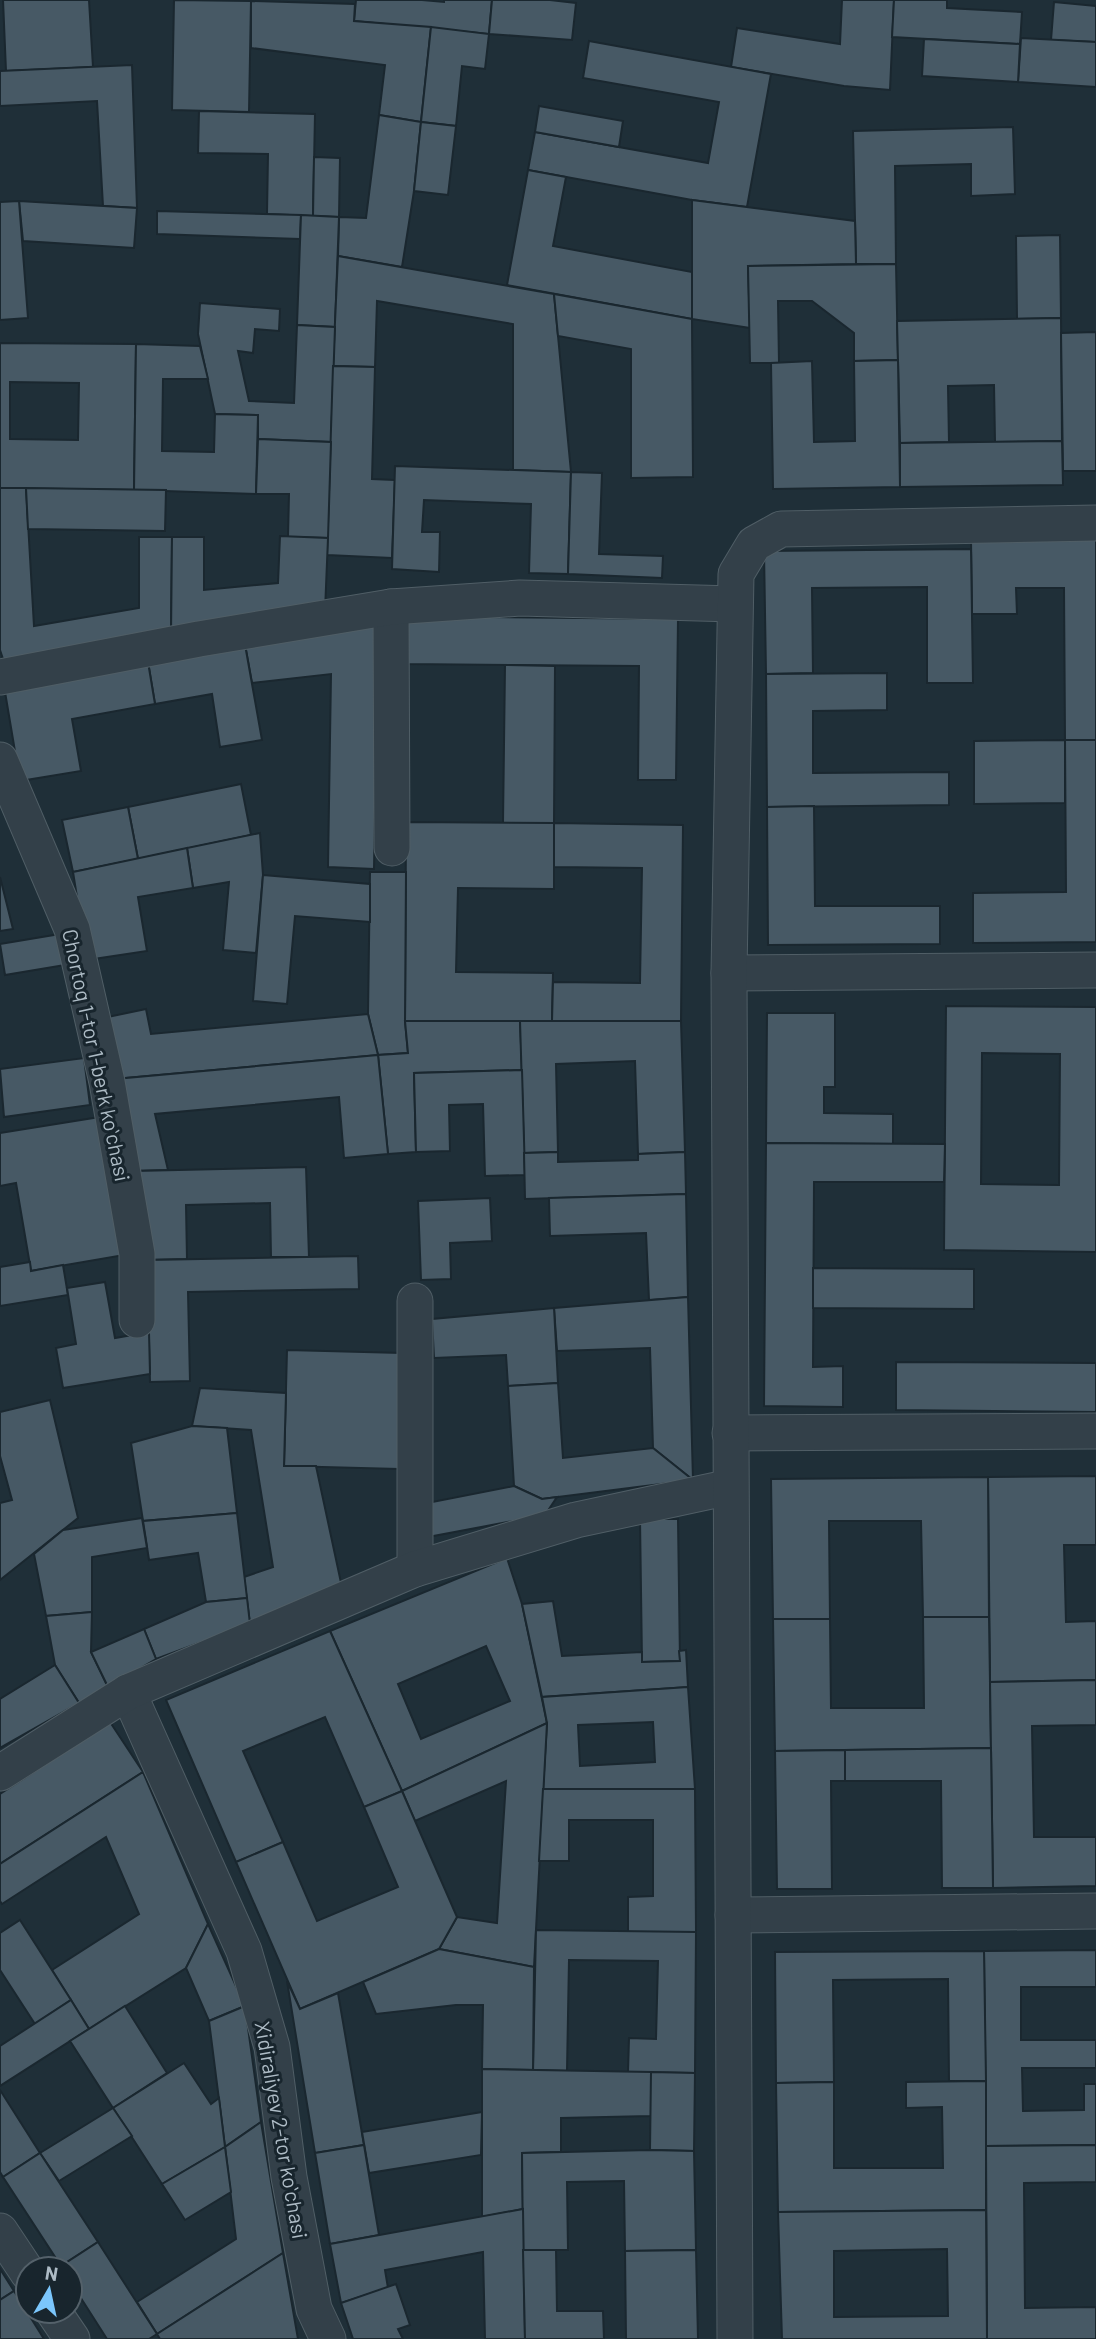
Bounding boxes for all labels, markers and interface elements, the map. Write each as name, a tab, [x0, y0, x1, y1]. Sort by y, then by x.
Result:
street label: Chortoq 1-tor 1-berk koʻchasi	[58, 927, 136, 1183]
street label: Xidiraliyev 2-tor koʻchasi	[251, 2019, 313, 2241]
north arrow	[14, 2255, 84, 2325]
text: N	[44, 2260, 60, 2285]

